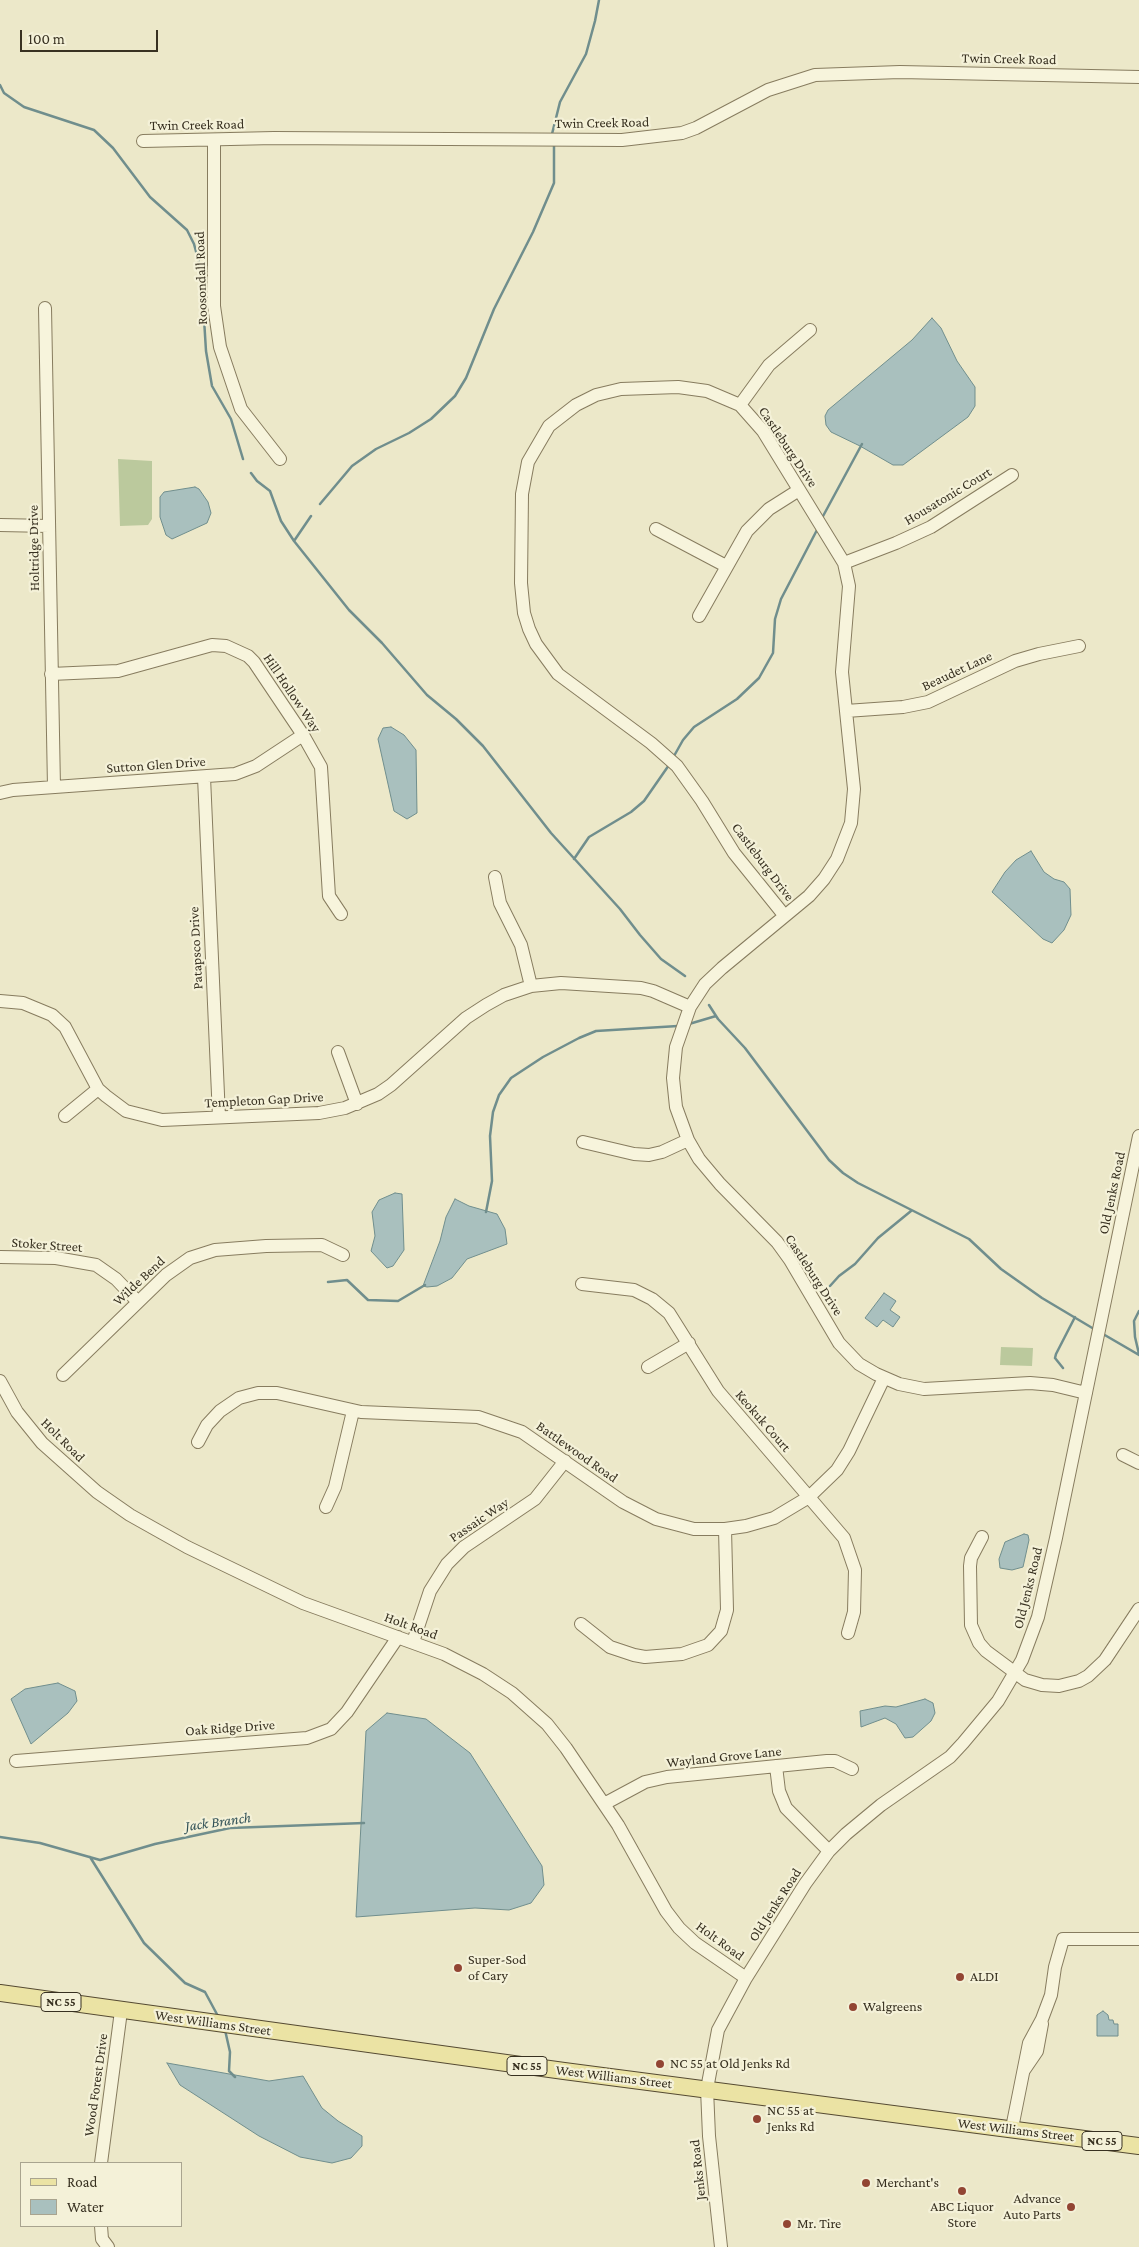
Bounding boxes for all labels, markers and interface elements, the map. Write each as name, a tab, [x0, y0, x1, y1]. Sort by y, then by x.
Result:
scale bar	[22, 20, 160, 52]
text: 100 m	[28, 31, 65, 47]
street label: Twin Creek Road	[962, 50, 1056, 68]
street label: Twin Creek Road	[555, 114, 649, 132]
street label: Twin Creek Road	[150, 116, 244, 134]
street label: Roosondall Road	[191, 231, 211, 325]
street label: Castleburg Drive	[755, 403, 821, 491]
street label: Housatonic Court	[901, 463, 995, 529]
street label: Holtridge Drive	[25, 505, 43, 591]
street label: Beaudet Lane	[919, 647, 995, 695]
street label: Hill Hollow Way	[260, 650, 324, 736]
street label: Sutton Glen Drive	[106, 753, 206, 777]
street label: Castleburg Drive	[728, 820, 798, 904]
street label: Patapsco Drive	[185, 906, 207, 990]
street label: Templeton Gap Drive	[204, 1088, 324, 1112]
street label: Old Jenks Road	[1095, 1150, 1129, 1236]
street label: Castleburg Drive	[781, 1231, 847, 1319]
street label: Stoker Street	[11, 1234, 83, 1256]
street label: Wilde Bend	[110, 1253, 168, 1309]
street label: Keokuk Court	[732, 1387, 794, 1455]
street label: Holt Road	[37, 1414, 89, 1466]
street label: Battlewood Road	[533, 1418, 621, 1486]
street label: Passaic Way	[446, 1494, 512, 1546]
street label: Old Jenks Road	[1010, 1545, 1046, 1631]
street label: Holt Road	[382, 1609, 440, 1643]
street label: Oak Ridge Drive	[185, 1716, 275, 1740]
street label: Wayland Grove Lane	[666, 1743, 782, 1771]
water label: Jack Branch	[184, 1808, 252, 1836]
street label: Old Jenks Road	[745, 1865, 805, 1945]
street label: Holt Road	[693, 1918, 747, 1964]
place label: Super-Sod of Cary	[468, 1952, 526, 1984]
marker: Super-Sod of Cary	[452, 1962, 464, 1974]
place label: ALDI	[970, 1969, 999, 1985]
marker: ALDI	[954, 1971, 966, 1983]
road number: NC 55	[41, 1992, 81, 2011]
place label: Walgreens	[863, 1999, 922, 2015]
marker: Walgreens	[847, 2001, 859, 2013]
street label: West Williams Street	[154, 2007, 272, 2039]
street label: Wood Forest Drive	[80, 2032, 112, 2138]
road number: NC 55	[507, 2056, 547, 2076]
place label: NC 55 at Old Jenks Rd	[670, 2056, 790, 2072]
marker: NC 55 at Old Jenks Rd	[654, 2058, 666, 2070]
street label: West Williams Street	[555, 2062, 673, 2092]
place label: NC 55 at Jenks Rd	[767, 2103, 815, 2136]
marker: NC 55 at Jenks Rd	[751, 2113, 763, 2125]
street label: West Williams Street	[957, 2115, 1075, 2145]
road number: NC 55	[1082, 2132, 1122, 2150]
street label: Jenks Road	[686, 2139, 710, 2201]
legend	[20, 2162, 182, 2227]
text: Road	[67, 2174, 97, 2190]
place label: Merchant's	[876, 2175, 939, 2191]
marker: Merchant's	[860, 2177, 872, 2189]
marker: ABC Liquor Store	[956, 2185, 968, 2197]
place label: Advance Auto Parts	[1003, 2191, 1061, 2224]
text: Water	[67, 2199, 104, 2215]
place label: ABC Liquor Store	[930, 2199, 994, 2232]
marker: Advance Auto Parts	[1065, 2201, 1077, 2213]
place label: Mr. Tire	[797, 2216, 841, 2232]
marker: Mr. Tire	[781, 2218, 793, 2230]

